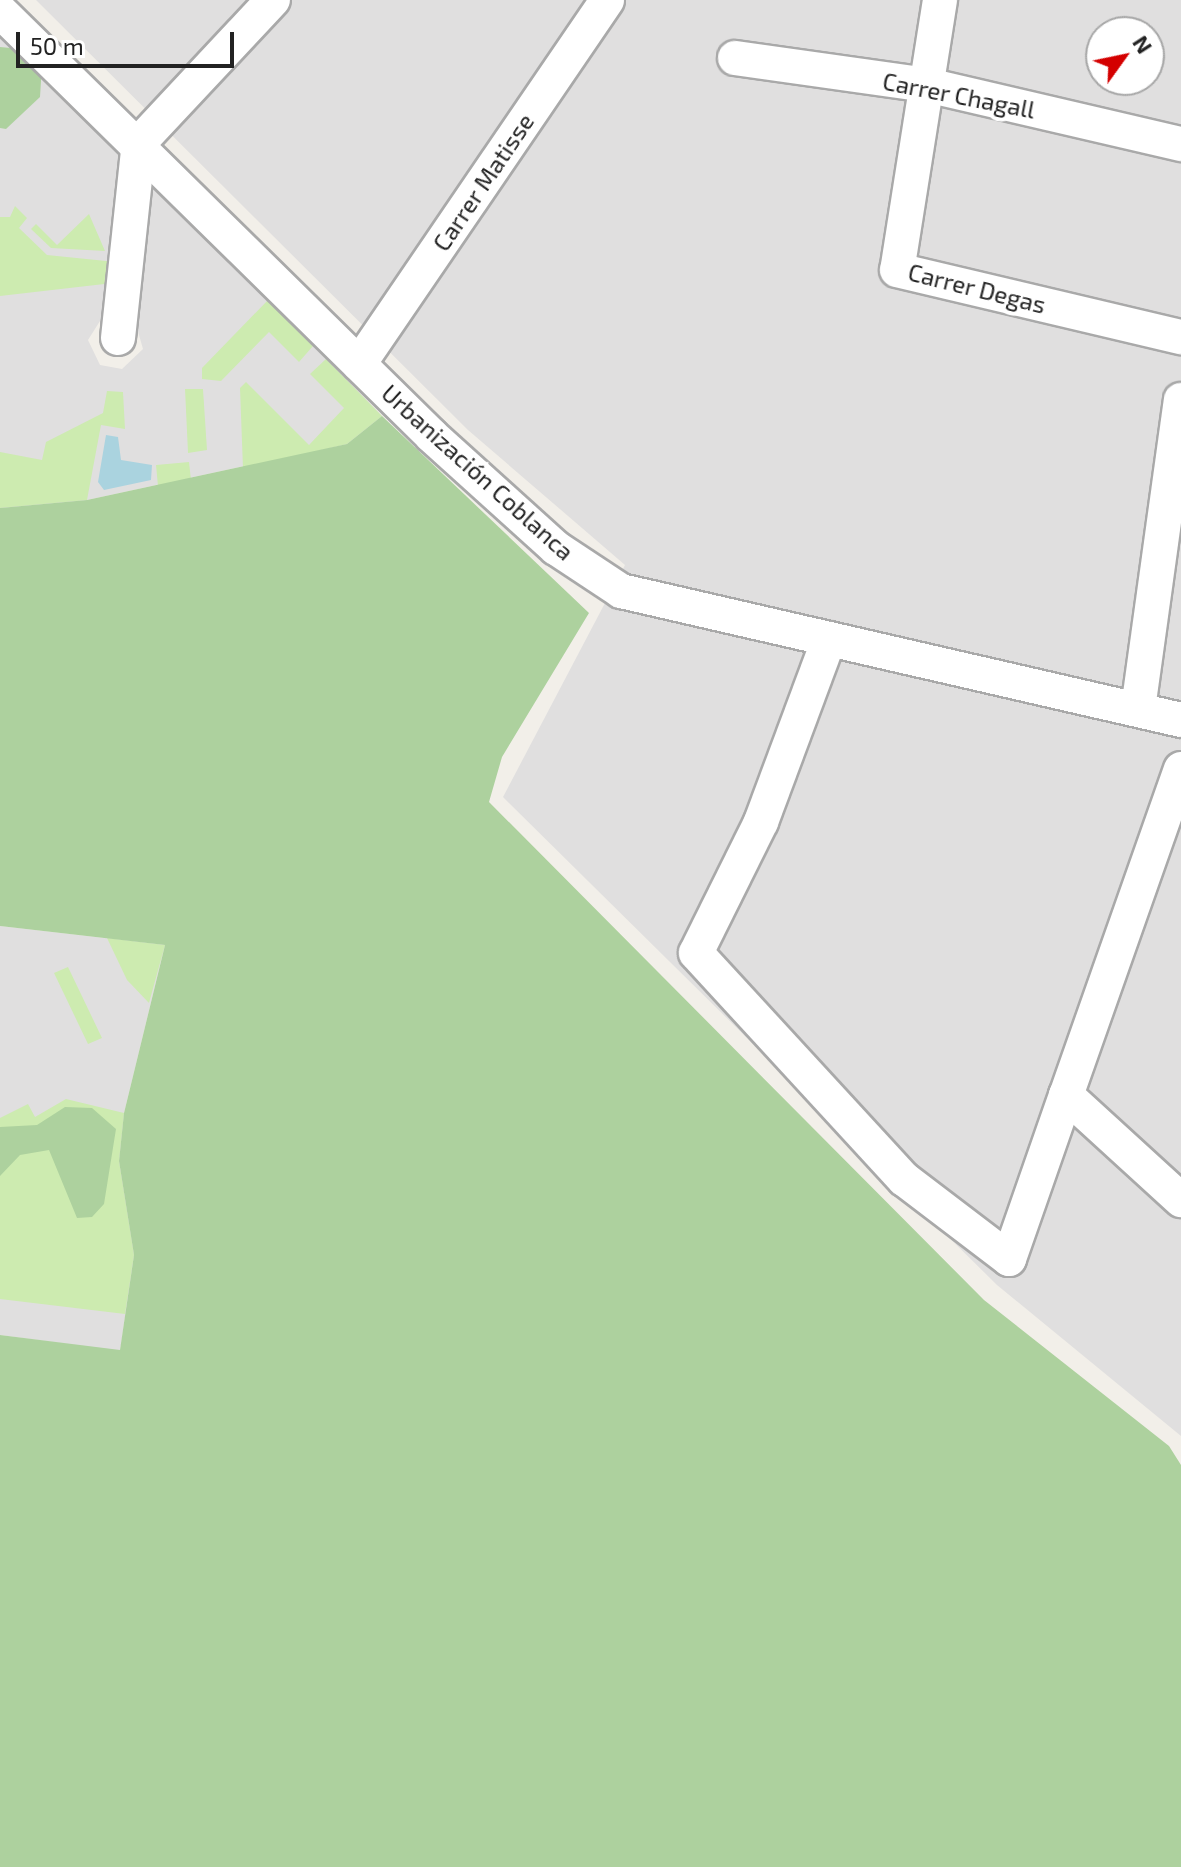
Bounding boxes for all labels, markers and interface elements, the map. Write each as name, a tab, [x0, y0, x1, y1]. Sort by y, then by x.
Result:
scale bar	[20, 16, 238, 66]
north arrow	[1085, 16, 1165, 96]
text: N	[1128, 30, 1159, 58]
text: 50 m	[30, 31, 84, 60]
street label: Carrer Chagall	[880, 66, 1038, 124]
street label: Carrer Matisse	[426, 108, 540, 256]
street label: Carrer Degas	[905, 257, 1049, 319]
street label: Urbanización Coblanca	[376, 378, 580, 566]

